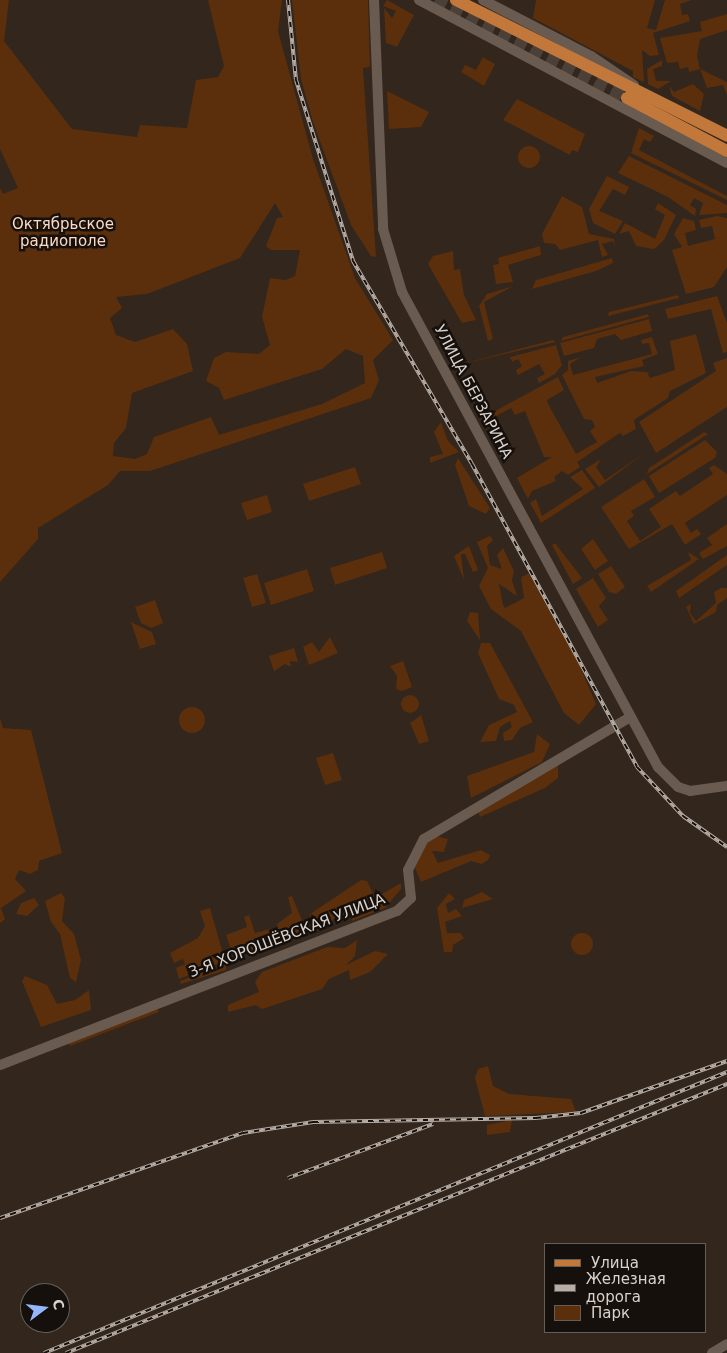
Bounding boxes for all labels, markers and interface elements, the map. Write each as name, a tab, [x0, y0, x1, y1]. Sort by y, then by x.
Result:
park label: Октябрьское радиополе	[12, 215, 114, 250]
street label: УЛИЦА БЕРЗАРИНА	[430, 322, 516, 462]
street label: 3-Я ХОРОШЁВСКАЯ УЛИЦА	[186, 890, 388, 982]
legend	[544, 1243, 707, 1333]
text: Улица	[591, 1254, 639, 1272]
text: Железная дорога	[586, 1270, 666, 1306]
north arrow	[20, 1283, 70, 1333]
text: С	[49, 1297, 68, 1311]
text: Парк	[591, 1304, 630, 1322]

